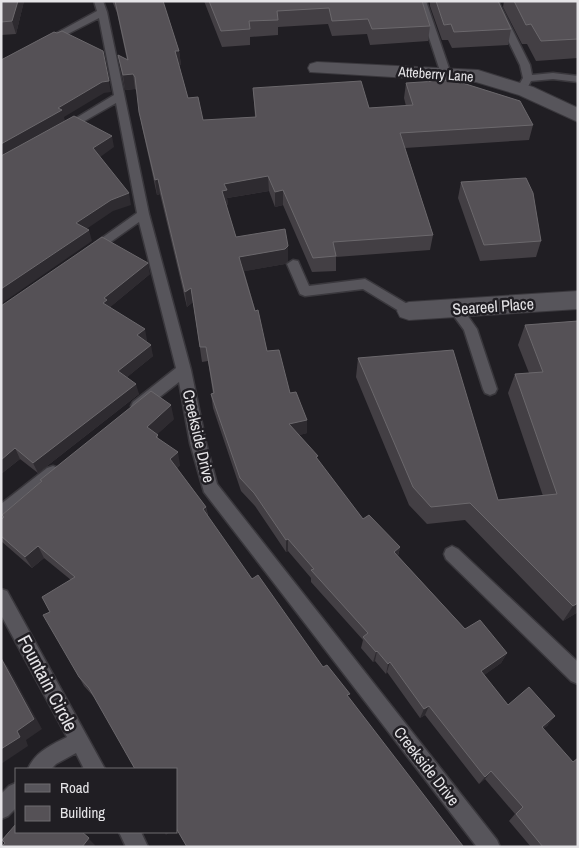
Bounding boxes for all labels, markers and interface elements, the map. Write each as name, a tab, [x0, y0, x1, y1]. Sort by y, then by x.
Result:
street label: Atteberry Lane	[397, 62, 474, 86]
street label: Seareel Place	[451, 292, 535, 320]
street label: Creekside Drive	[178, 387, 220, 485]
street label: Fountain Circle	[12, 630, 84, 736]
street label: Creekside Drive	[389, 722, 465, 810]
legend	[15, 768, 178, 833]
text: Road	[60, 777, 89, 798]
text: Building	[60, 802, 105, 823]

